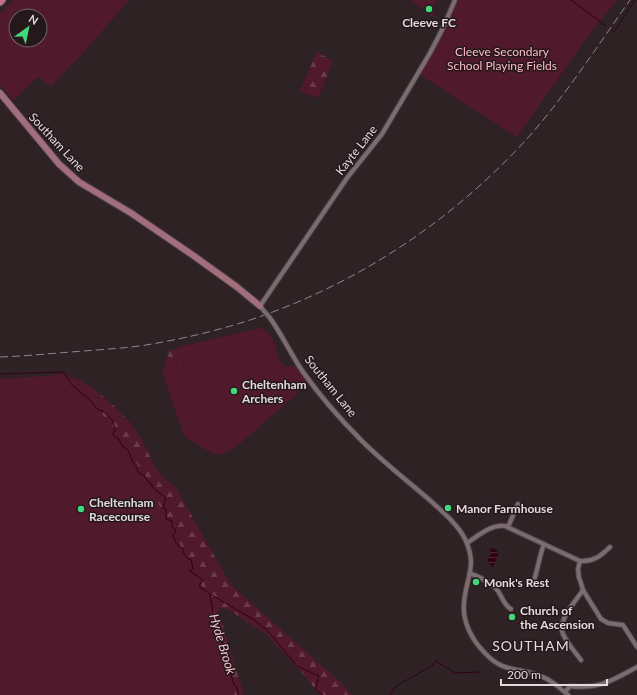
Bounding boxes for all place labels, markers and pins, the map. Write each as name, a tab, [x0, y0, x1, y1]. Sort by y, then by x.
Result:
marker: Cleeve FC	[424, 4, 434, 14]
place label: Cleeve FC	[402, 15, 456, 30]
place label: Cheltenham Archers	[241, 377, 307, 406]
marker: Cheltenham Archers	[229, 386, 239, 396]
place label: Cheltenham Racecourse	[89, 495, 154, 524]
place label: Manor Farmhouse	[456, 501, 553, 516]
marker: Manor Farmhouse	[443, 503, 453, 513]
marker: Cheltenham Racecourse	[76, 504, 86, 514]
place label: Monk's Rest	[484, 575, 550, 590]
marker: Monk's Rest	[471, 577, 481, 587]
place label: Church of the Ascension	[520, 603, 595, 632]
marker: Church of the Ascension	[507, 612, 517, 622]

